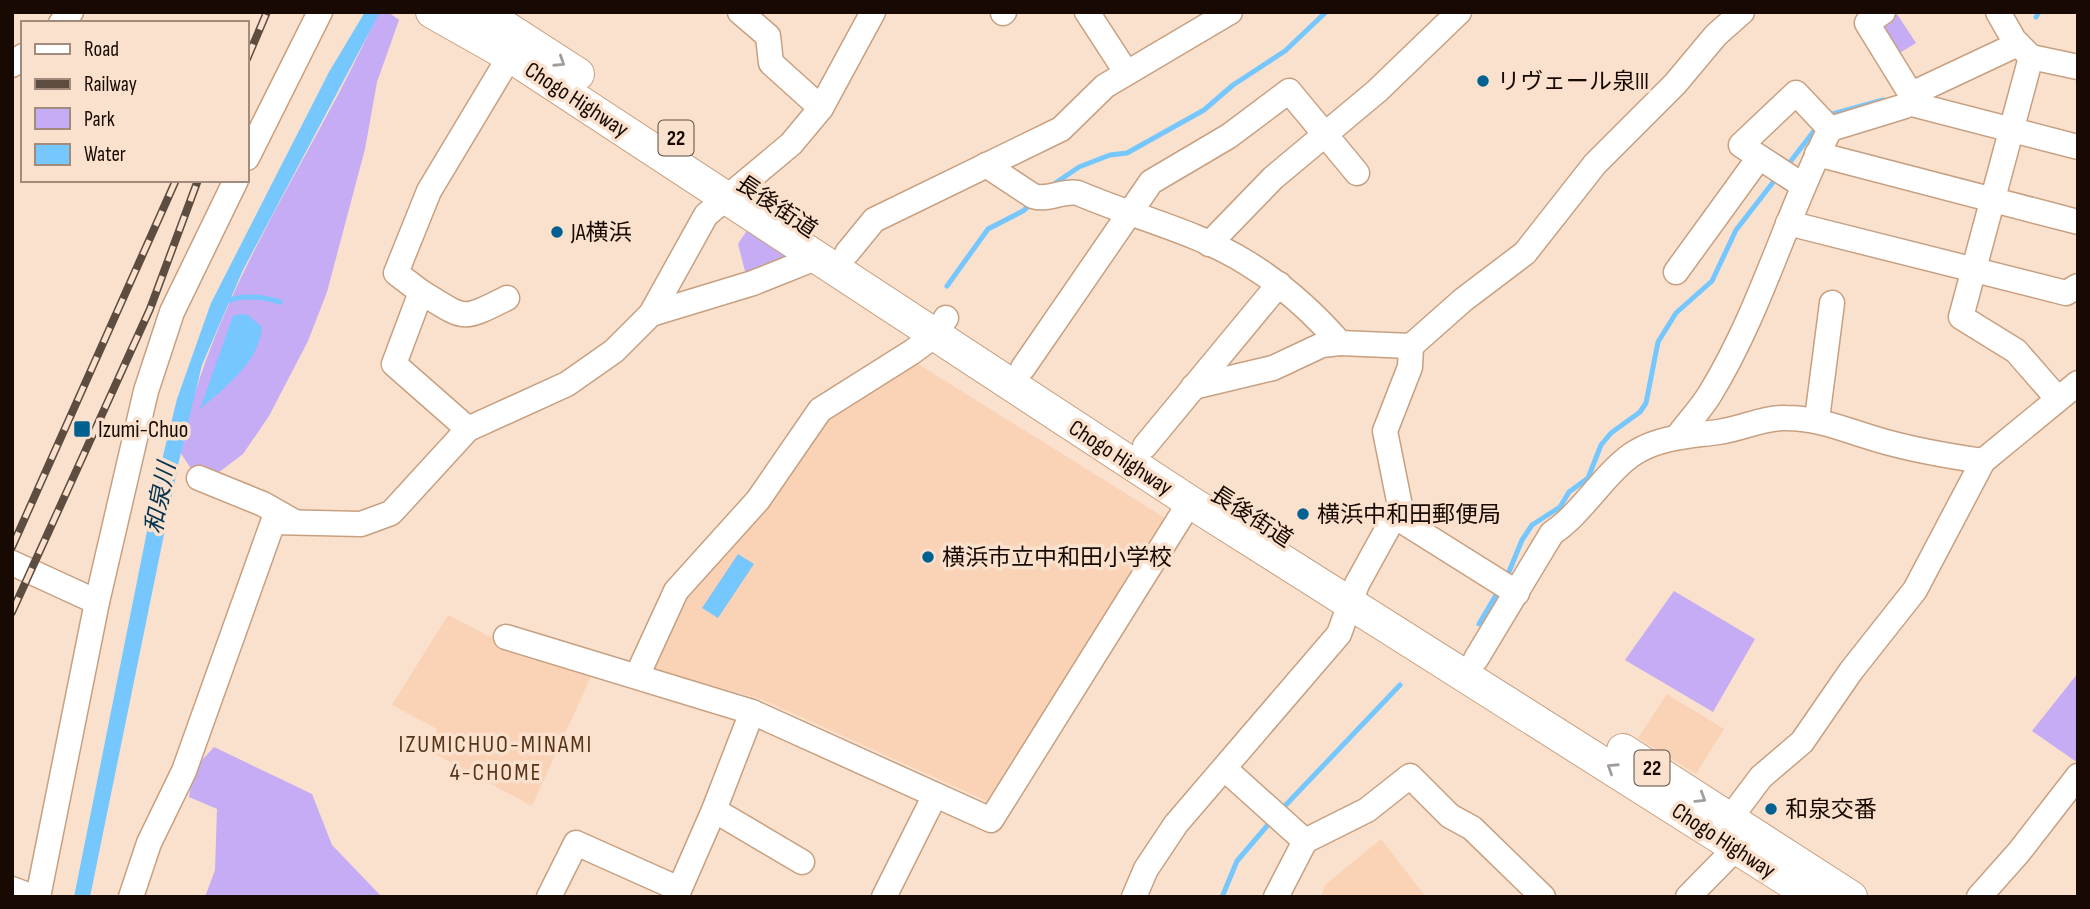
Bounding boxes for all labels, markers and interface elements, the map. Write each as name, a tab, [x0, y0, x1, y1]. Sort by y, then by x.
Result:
legend	[21, 21, 248, 182]
text: Road	[84, 37, 119, 62]
one-way arrow	[552, 54, 565, 66]
street label: Chogo Highway	[519, 56, 634, 144]
place label: リヴェール泉III	[1497, 68, 1649, 96]
text: Railway	[84, 72, 137, 97]
marker: リヴェール泉III	[1475, 73, 1491, 89]
text: Park	[84, 107, 115, 132]
road number: 22	[658, 120, 694, 156]
text: Water	[84, 142, 126, 167]
street label: 長後街道	[730, 169, 822, 244]
place label: JA横浜	[570, 219, 632, 247]
marker: JA横浜	[549, 224, 565, 240]
street label: Chogo Highway	[1063, 414, 1178, 502]
place label: Izumi-Chuo	[98, 416, 188, 444]
marker: Izumi-Chuo	[72, 419, 92, 439]
water label: 和泉川	[139, 457, 182, 536]
street label: 長後街道	[1205, 480, 1298, 554]
place label: 横浜中和田郵便局	[1317, 501, 1501, 529]
marker: 横浜中和田郵便局	[1295, 506, 1311, 522]
place label: 横浜市立中和田小学校	[942, 544, 1172, 572]
marker: 横浜市立中和田小学校	[920, 549, 936, 565]
district label: IZUMICHUO-MINAMI 4-CHOME	[399, 730, 593, 787]
road number: 22	[1634, 750, 1670, 786]
one-way arrow	[1606, 763, 1619, 776]
one-way arrow	[1693, 789, 1706, 802]
place label: 和泉交番	[1785, 796, 1877, 824]
street label: Chogo Highway	[1666, 797, 1781, 885]
marker: 和泉交番	[1763, 801, 1779, 817]

